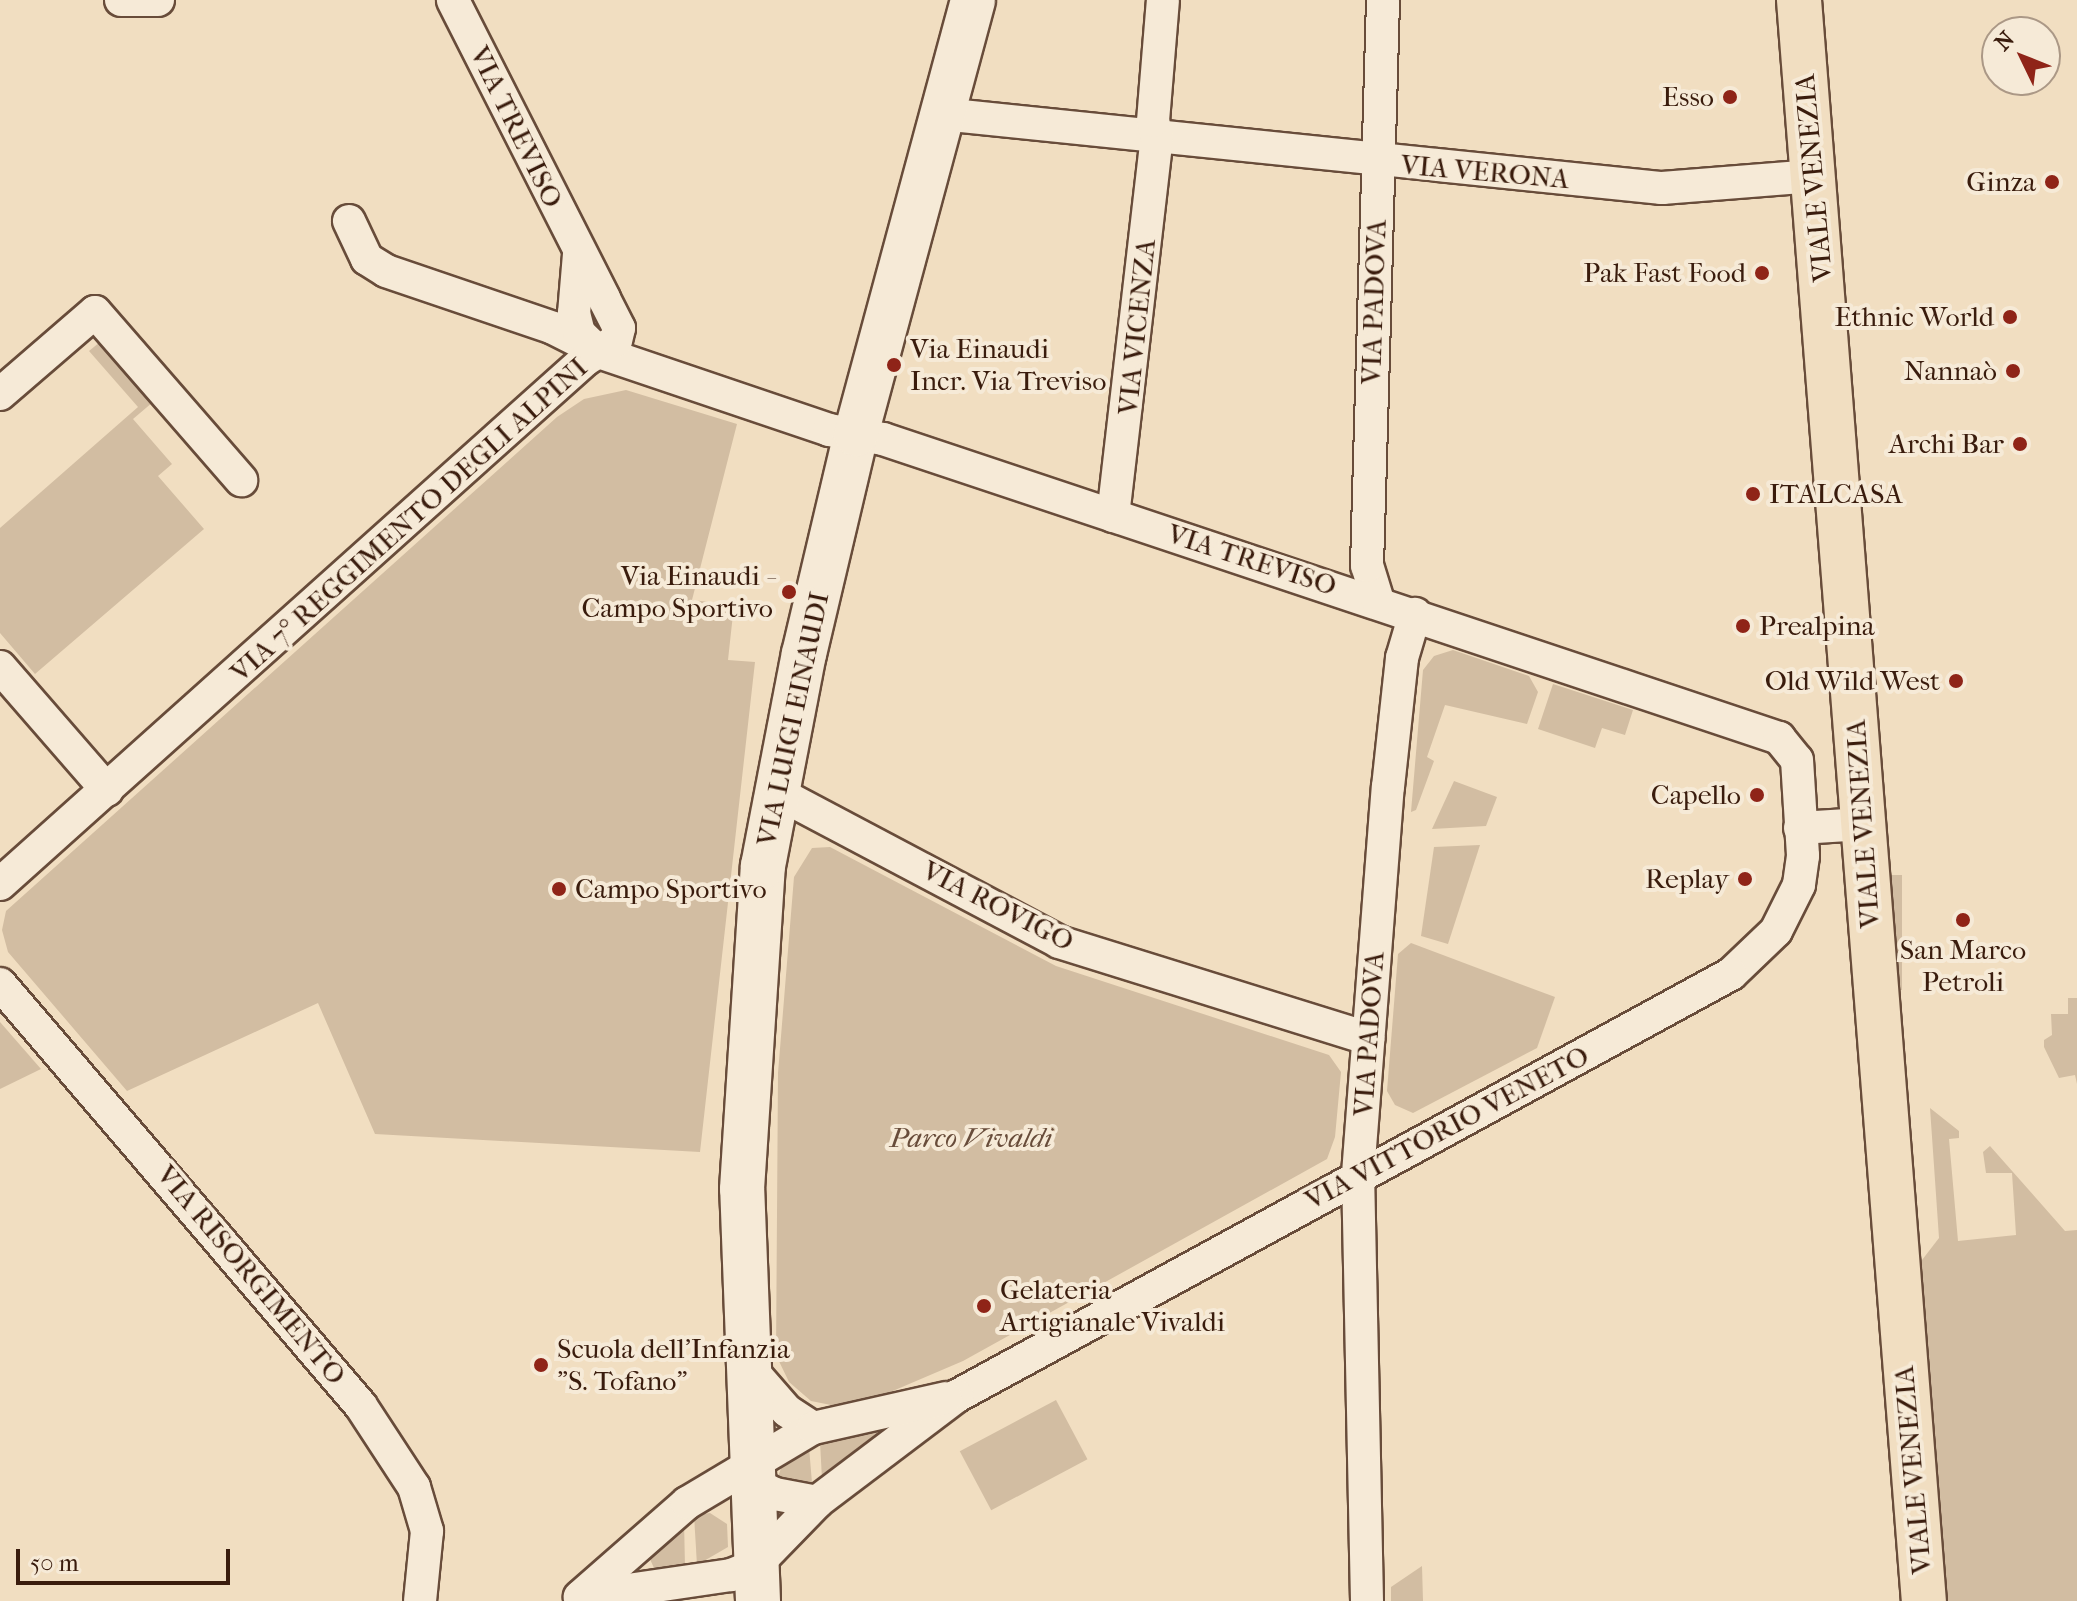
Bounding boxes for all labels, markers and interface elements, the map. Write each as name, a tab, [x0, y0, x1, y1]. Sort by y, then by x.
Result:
north arrow	[1981, 16, 2061, 96]
text: N	[1990, 26, 2020, 56]
street label: VIA TREVISO	[462, 41, 570, 213]
street label: VIALE VENEZIA	[1788, 72, 1840, 284]
place label: Esso	[1662, 80, 1714, 114]
marker: Esso	[1721, 88, 1739, 106]
street label: VIA VERONA	[1399, 148, 1571, 196]
place label: Ginza	[1966, 165, 2036, 199]
marker: Ginza	[2043, 173, 2061, 191]
street label: VIA PADOVA	[1354, 219, 1394, 385]
street label: VIA VICENZA	[1111, 237, 1163, 417]
place label: Pak Fast Food	[1583, 256, 1746, 290]
marker: Pak Fast Food	[1753, 264, 1771, 282]
place label: Ethnic World	[1834, 300, 1994, 334]
marker: Ethnic World	[2001, 308, 2019, 326]
place label: Via Einaudi Incr. Via Treviso	[910, 332, 1106, 398]
street label: VIA 7° REGGIMENTO DEGLI ALPINI	[224, 351, 594, 689]
place label: Nannaò	[1904, 354, 1997, 388]
marker: Via Einaudi Incr. Via Treviso	[885, 356, 903, 374]
marker: Nannaò	[2004, 362, 2022, 380]
place label: Archi Bar	[1889, 427, 2004, 461]
marker: Archi Bar	[2011, 435, 2029, 453]
place label: ITALCASA	[1769, 477, 1903, 511]
marker: ITALCASA	[1744, 485, 1762, 503]
street label: VIA TREVISO	[1163, 517, 1341, 603]
place label: Via Einaudi - Campo Sportivo	[581, 559, 773, 625]
marker: Via Einaudi - Campo Sportivo	[780, 583, 798, 601]
street label: VIA LUIGI EINAUDI	[750, 589, 836, 849]
place label: Prealpina	[1759, 609, 1875, 643]
marker: Prealpina	[1734, 617, 1752, 635]
place label: Old Wild West	[1765, 664, 1940, 698]
marker: Old Wild West	[1947, 672, 1965, 690]
street label: VIALE VENEZIA	[1839, 719, 1887, 929]
place label: Capello	[1651, 778, 1741, 812]
marker: Capello	[1748, 786, 1766, 804]
street label: VIA ROVIGO	[917, 854, 1079, 958]
place label: Replay	[1645, 862, 1729, 896]
marker: Replay	[1736, 870, 1754, 888]
place label: Campo Sportivo	[575, 872, 767, 906]
marker: Campo Sportivo	[550, 880, 568, 898]
marker: San Marco Petroli	[1954, 911, 1972, 929]
place label: San Marco Petroli	[1900, 933, 2026, 999]
street label: VIA PADOVA	[1346, 951, 1392, 1117]
street label: VIA VITTORIO VENETO	[1299, 1039, 1595, 1217]
park label: Parco Vivaldi	[890, 1121, 1052, 1155]
street label: VIA RISORGIMENTO	[149, 1158, 353, 1392]
place label: Gelateria Artigianale Vivaldi	[1000, 1273, 1225, 1339]
marker: Gelateria Artigianale Vivaldi	[975, 1297, 993, 1315]
place label: Scuola dell'Infanzia "S. Tofano"	[557, 1332, 790, 1398]
marker: Scuola dell'Infanzia "S. Tofano"	[532, 1356, 550, 1374]
street label: VIALE VENEZIA	[1887, 1364, 1939, 1576]
scale bar	[20, 1533, 234, 1583]
text: 50 m	[30, 1549, 79, 1577]

